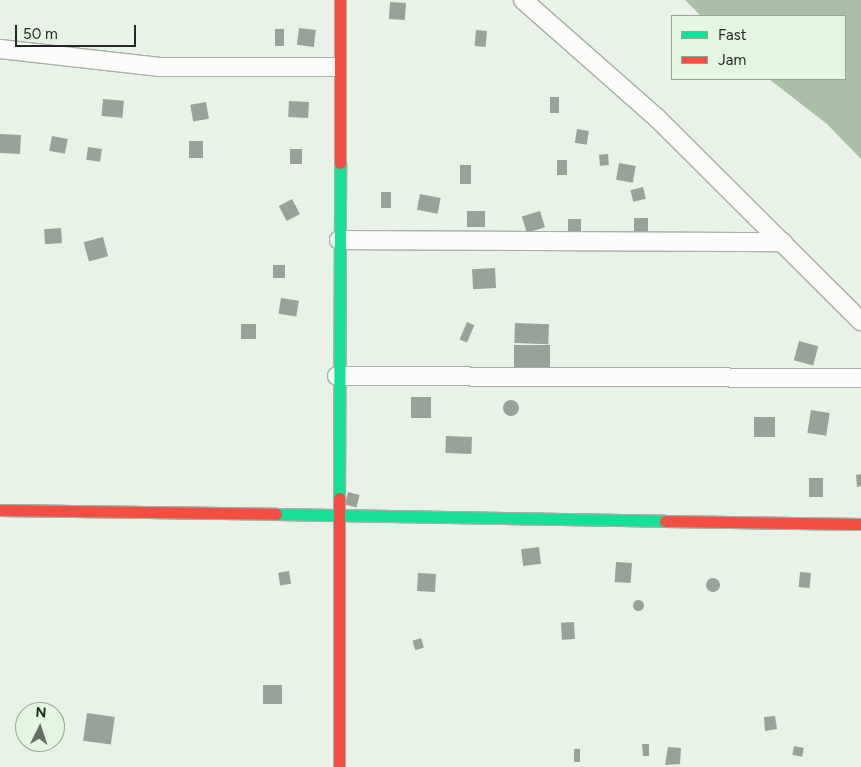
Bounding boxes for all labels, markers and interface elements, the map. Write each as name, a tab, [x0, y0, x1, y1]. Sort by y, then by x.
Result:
scale bar	[18, 15, 139, 47]
legend	[671, 15, 846, 80]
text: 50 m	[23, 25, 58, 43]
text: Fast	[718, 26, 746, 44]
text: Jam	[718, 51, 746, 69]
north arrow	[15, 702, 65, 752]
text: N	[35, 704, 47, 721]

